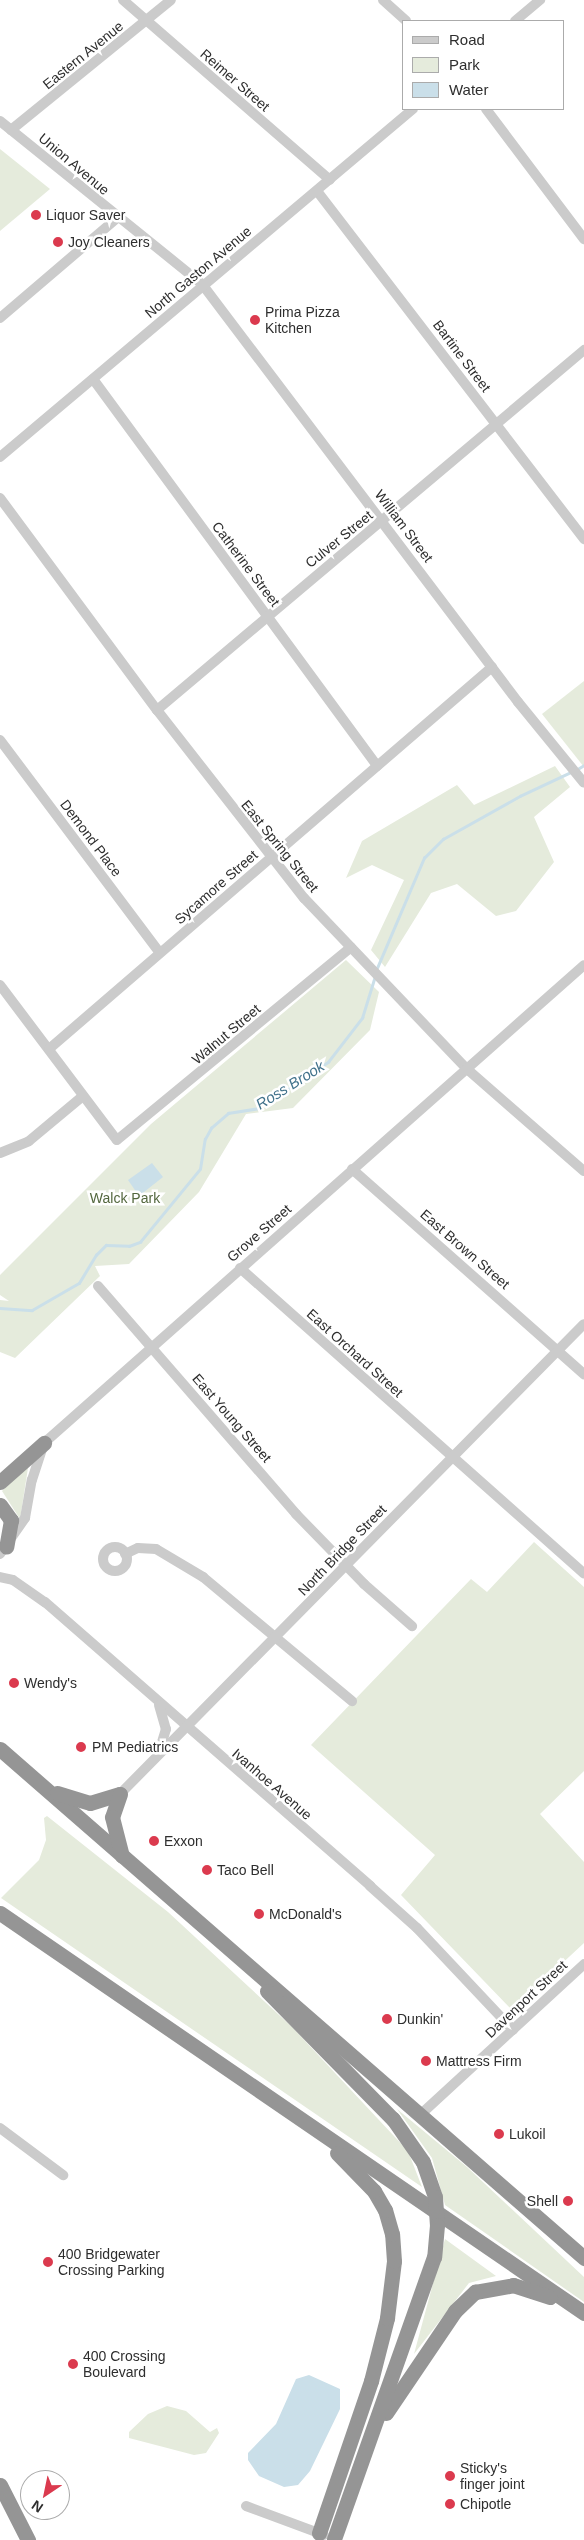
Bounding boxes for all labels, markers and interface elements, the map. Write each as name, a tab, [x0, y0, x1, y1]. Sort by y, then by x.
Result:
street label: Eastern Avenue	[39, 17, 127, 93]
legend	[402, 20, 564, 110]
text: Road	[449, 31, 485, 48]
street label: Reimer Street	[197, 45, 273, 115]
text: Park	[449, 56, 480, 73]
text: Water	[449, 81, 488, 98]
street label: Union Avenue	[35, 129, 113, 199]
place label: Liquor Saver	[46, 207, 125, 223]
marker: Liquor Saver	[30, 209, 42, 221]
street label: North Gaston Avenue	[141, 222, 255, 322]
place label: Joy Cleaners	[68, 234, 150, 250]
marker: Joy Cleaners	[52, 236, 64, 248]
place label: Prima Pizza Kitchen	[265, 304, 340, 336]
marker: Prima Pizza Kitchen	[249, 314, 261, 326]
street label: Bartine Street	[430, 317, 494, 395]
street label: William Street	[371, 486, 437, 566]
street label: Culver Street	[302, 507, 376, 571]
street label: Catherine Street	[209, 518, 283, 610]
street label: Demond Place	[57, 796, 125, 880]
street label: East Spring Street	[238, 797, 322, 895]
street label: Sycamore Street	[171, 846, 261, 928]
street label: Walnut Street	[188, 1000, 264, 1068]
water label: Ross Brook	[252, 1057, 328, 1113]
park label: Walck Park	[90, 1190, 160, 1206]
street label: Grove Street	[224, 1201, 294, 1265]
street label: East Brown Street	[417, 1206, 513, 1292]
street label: East Orchard Street	[303, 1305, 407, 1401]
street label: East Young Street	[189, 1370, 275, 1466]
street label: North Bridge Street	[294, 1501, 390, 1599]
place label: Wendy's	[24, 1675, 77, 1691]
marker: Wendy's	[8, 1677, 20, 1689]
place label: PM Pediatrics	[92, 1739, 178, 1755]
marker: PM Pediatrics	[74, 1740, 88, 1754]
street label: Ivanhoe Avenue	[228, 1745, 316, 1823]
place label: Exxon	[164, 1833, 203, 1849]
marker: Exxon	[148, 1835, 160, 1847]
place label: Taco Bell	[217, 1862, 274, 1878]
marker: Taco Bell	[201, 1864, 213, 1876]
place label: McDonald's	[269, 1906, 342, 1922]
marker: McDonald's	[253, 1908, 265, 1920]
street label: Davenport Street	[482, 1957, 570, 2041]
place label: Dunkin'	[397, 2011, 443, 2027]
marker: Dunkin'	[381, 2013, 393, 2025]
place label: Mattress Firm	[436, 2053, 522, 2069]
marker: Mattress Firm	[420, 2055, 432, 2067]
place label: Lukoil	[509, 2126, 546, 2142]
marker: Lukoil	[493, 2128, 505, 2140]
place label: Shell	[527, 2193, 558, 2209]
marker: Shell	[562, 2195, 574, 2207]
place label: 400 Bridgewater Crossing Parking	[58, 2246, 165, 2278]
marker: 400 Bridgewater Crossing Parking	[42, 2256, 54, 2268]
place label: 400 Crossing Boulevard	[83, 2348, 165, 2380]
marker: 400 Crossing Boulevard	[67, 2358, 79, 2370]
place label: Sticky's finger joint	[460, 2460, 525, 2492]
north arrow	[20, 2470, 70, 2520]
marker: Sticky's finger joint	[444, 2470, 456, 2482]
place label: Chipotle	[460, 2496, 511, 2512]
text: N	[29, 2497, 46, 2516]
marker: Chipotle	[444, 2498, 456, 2510]

